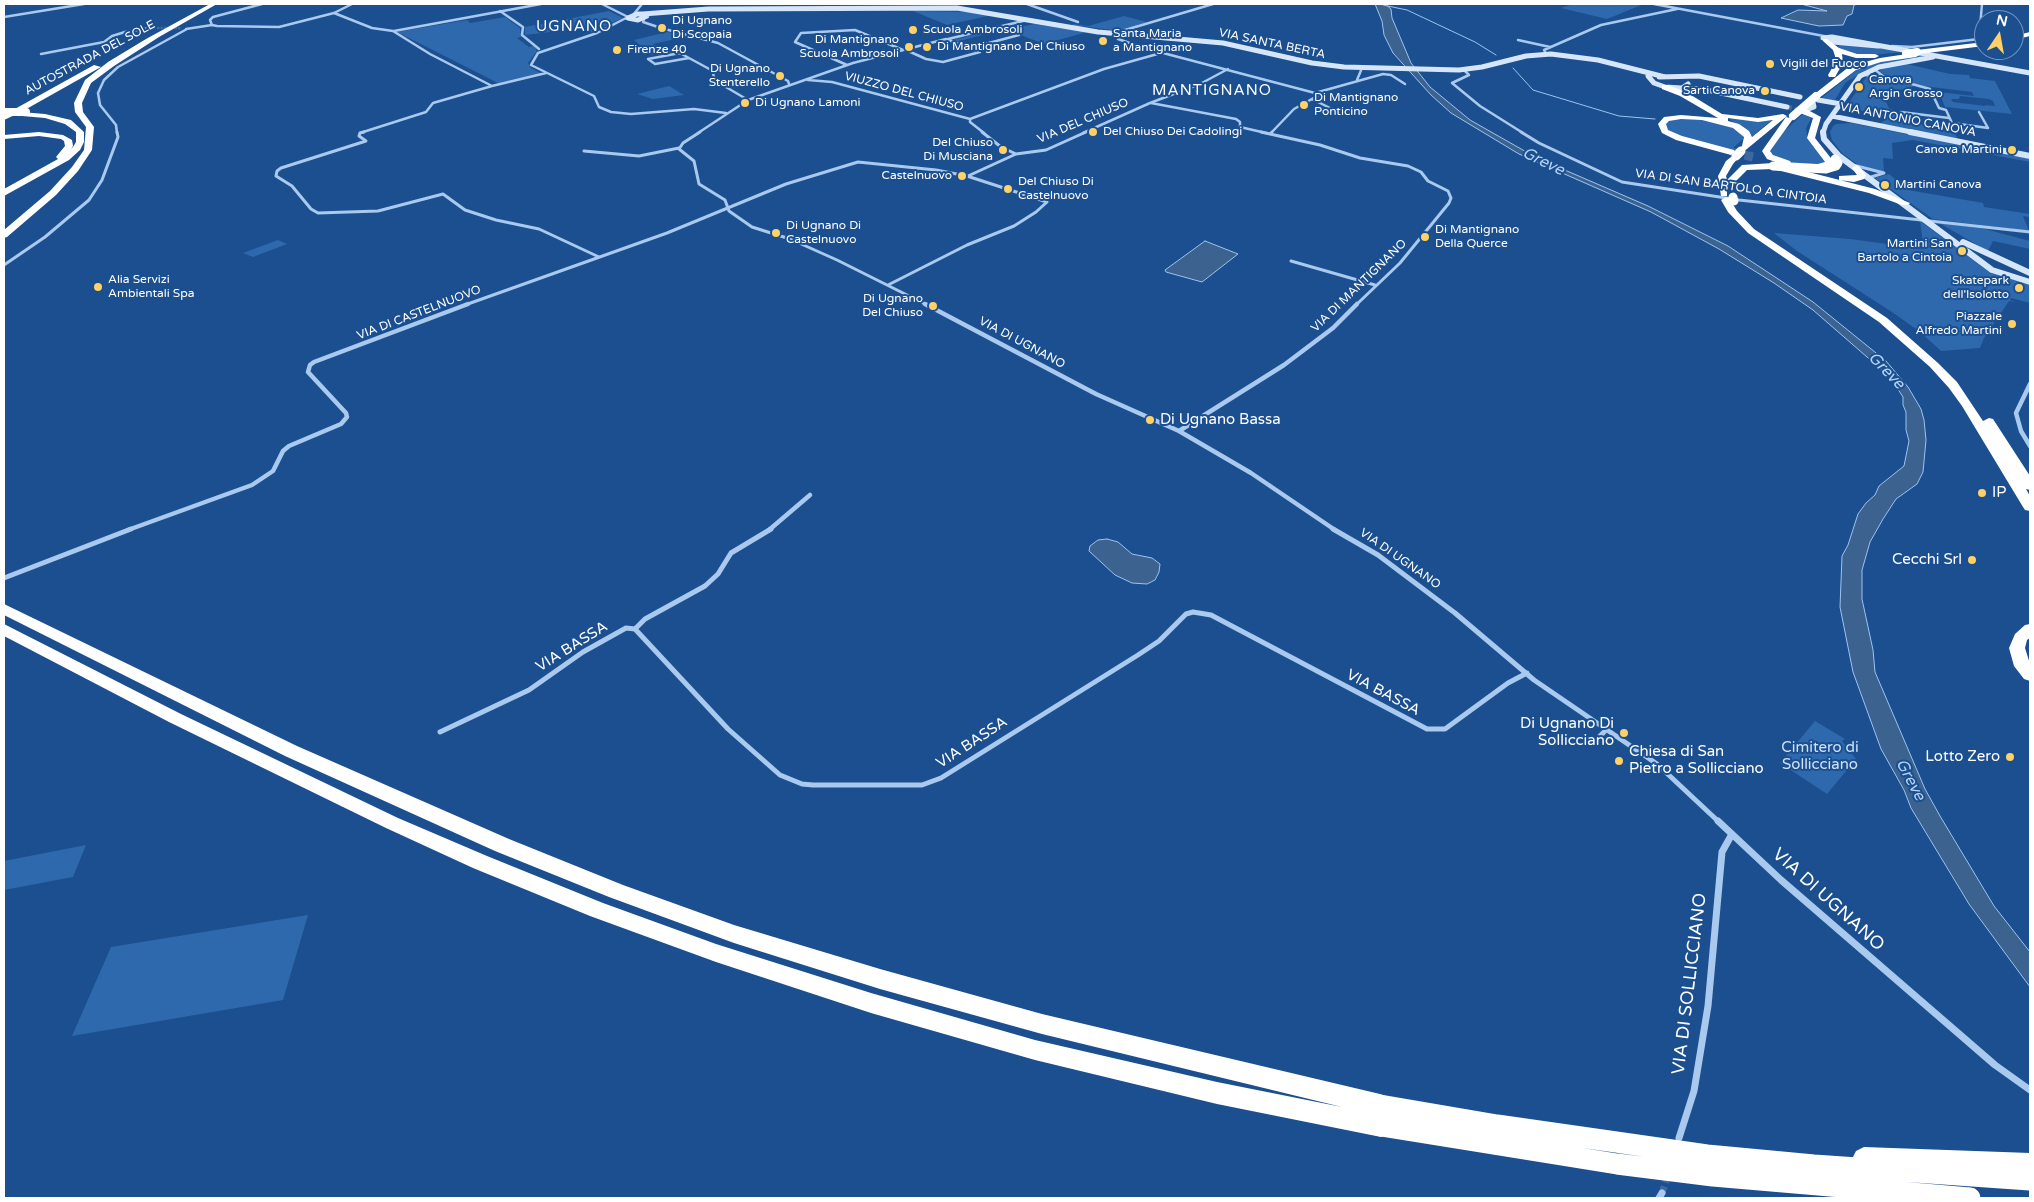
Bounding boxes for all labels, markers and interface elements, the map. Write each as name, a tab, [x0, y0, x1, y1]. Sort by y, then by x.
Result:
north arrow	[1974, 10, 2024, 60]
text: N	[1995, 11, 2009, 30]
place label: Di Ugnano Di Scopaia	[672, 14, 732, 42]
street label: AUTOSTRADA DEL SOLE	[22, 17, 158, 99]
district label: UGNANO	[535, 18, 613, 36]
marker: Di Ugnano Di Scopaia	[656, 22, 668, 34]
place label: Scuola Ambrosoli	[923, 23, 1022, 37]
marker: Scuola Ambrosoli	[907, 24, 919, 36]
street label: VIA SANTA BERTA	[1217, 26, 1327, 62]
place label: Santa Maria a Mantignano	[1113, 27, 1192, 55]
place label: Di Mantignano Scuola Ambrosoli	[800, 33, 899, 61]
marker: Santa Maria a Mantignano	[1097, 35, 1109, 47]
place label: Di Mantignano Del Chiuso	[937, 40, 1085, 54]
marker: Di Mantignano Scuola Ambrosoli	[903, 41, 915, 53]
marker: Di Mantignano Del Chiuso	[921, 41, 933, 53]
place label: Firenze 40	[627, 43, 687, 57]
marker: Firenze 40	[611, 44, 623, 56]
place label: Vigili del Fuoco	[1780, 57, 1866, 71]
marker: Vigili del Fuoco	[1764, 58, 1776, 70]
place label: Di Ugnano Stenterello	[709, 62, 770, 90]
street label: VIUZZO DEL CHIUSO	[843, 69, 965, 115]
marker: Di Ugnano Stenterello	[774, 70, 786, 82]
place label: Canova Argin Grosso	[1869, 73, 1943, 101]
marker: Canova Argin Grosso	[1853, 81, 1865, 93]
district label: MANTIGNANO	[1151, 82, 1273, 100]
place label: Sarti Canova	[1683, 84, 1755, 98]
marker: Sarti Canova	[1759, 85, 1771, 97]
place label: Di Mantignano Ponticino	[1314, 91, 1398, 119]
street label: VIA DEL CHIUSO	[1035, 95, 1131, 147]
place label: Di Ugnano Lamoni	[755, 96, 860, 110]
marker: Di Ugnano Lamoni	[739, 97, 751, 109]
marker: Di Mantignano Ponticino	[1298, 99, 1310, 111]
street label: VIA ANTONIO CANOVA	[1839, 100, 1977, 140]
place label: Del Chiuso Dei Cadolingi	[1103, 125, 1242, 139]
marker: Del Chiuso Dei Cadolingi	[1087, 126, 1099, 138]
place label: Del Chiuso Di Musciana	[923, 136, 993, 164]
place label: Canova Martini	[1915, 143, 2002, 157]
marker: Del Chiuso Di Musciana	[997, 144, 1009, 156]
water label: Greve	[1519, 144, 1567, 180]
marker: Canova Martini	[2006, 144, 2018, 156]
street label: VIA DI SAN BARTOLO A CINTOIA	[1634, 166, 1828, 208]
place label: Castelnuovo	[882, 169, 952, 183]
marker: Castelnuovo	[956, 170, 968, 182]
place label: Del Chiuso Di Castelnuovo	[1018, 175, 1094, 203]
place label: Martini Canova	[1895, 178, 1982, 192]
marker: Martini Canova	[1879, 179, 1891, 191]
marker: Del Chiuso Di Castelnuovo	[1002, 183, 1014, 195]
place label: Di Ugnano Di Castelnuovo	[786, 219, 861, 247]
place label: Di Mantignano Della Querce	[1435, 223, 1519, 251]
marker: Di Ugnano Di Castelnuovo	[770, 227, 782, 239]
marker: Di Mantignano Della Querce	[1419, 231, 1431, 243]
street label: VIA DI MANTIGNANO	[1308, 237, 1410, 335]
place label: Martini San Bartolo a Cintoia	[1857, 237, 1952, 265]
marker: Martini San Bartolo a Cintoia	[1956, 245, 1968, 257]
place label: Alia Servizi Ambientali Spa	[108, 273, 194, 301]
place label: Skatepark dell'Isolotto	[1943, 274, 2009, 302]
marker: Alia Servizi Ambientali Spa	[92, 281, 104, 293]
marker: Skatepark dell'Isolotto	[2013, 282, 2025, 294]
street label: VIA DI CASTELNUOVO	[355, 283, 483, 343]
place label: Di Ugnano Del Chiuso	[862, 292, 923, 320]
marker: Di Ugnano Del Chiuso	[927, 300, 939, 312]
place label: Piazzale Alfredo Martini	[1916, 310, 2002, 338]
street label: VIA DI UGNANO	[976, 314, 1068, 372]
marker: Piazzale Alfredo Martini	[2006, 318, 2018, 330]
water label: Greve	[1864, 348, 1908, 394]
place label: Di Ugnano Bassa	[1160, 411, 1281, 429]
marker: Di Ugnano Bassa	[1144, 414, 1156, 426]
place label: IP	[1992, 484, 2006, 502]
marker: IP	[1976, 487, 1988, 499]
street label: VIA DI UGNANO	[1357, 526, 1443, 592]
place label: Cecchi Srl	[1892, 551, 1962, 569]
marker: Cecchi Srl	[1966, 554, 1978, 566]
street label: VIA BASSA	[533, 618, 611, 676]
street label: VIA BASSA	[1343, 666, 1423, 720]
street label: VIA BASSA	[933, 713, 1011, 773]
place label: Di Ugnano Di Sollicciano	[1520, 715, 1614, 750]
marker: Di Ugnano Di Sollicciano	[1618, 727, 1630, 739]
park label: Cimitero di Sollicciano	[1781, 739, 1859, 774]
place label: Chiesa di San Pietro a Sollicciano	[1629, 743, 1764, 778]
place label: Lotto Zero	[1925, 748, 2000, 766]
marker: Lotto Zero	[2004, 751, 2016, 763]
marker: Chiesa di San Pietro a Sollicciano	[1613, 755, 1625, 767]
water label: Greve	[1891, 756, 1929, 804]
street label: VIA DI UGNANO	[1768, 844, 1888, 956]
street label: VIA DI SOLLICCIANO	[1668, 892, 1712, 1076]

